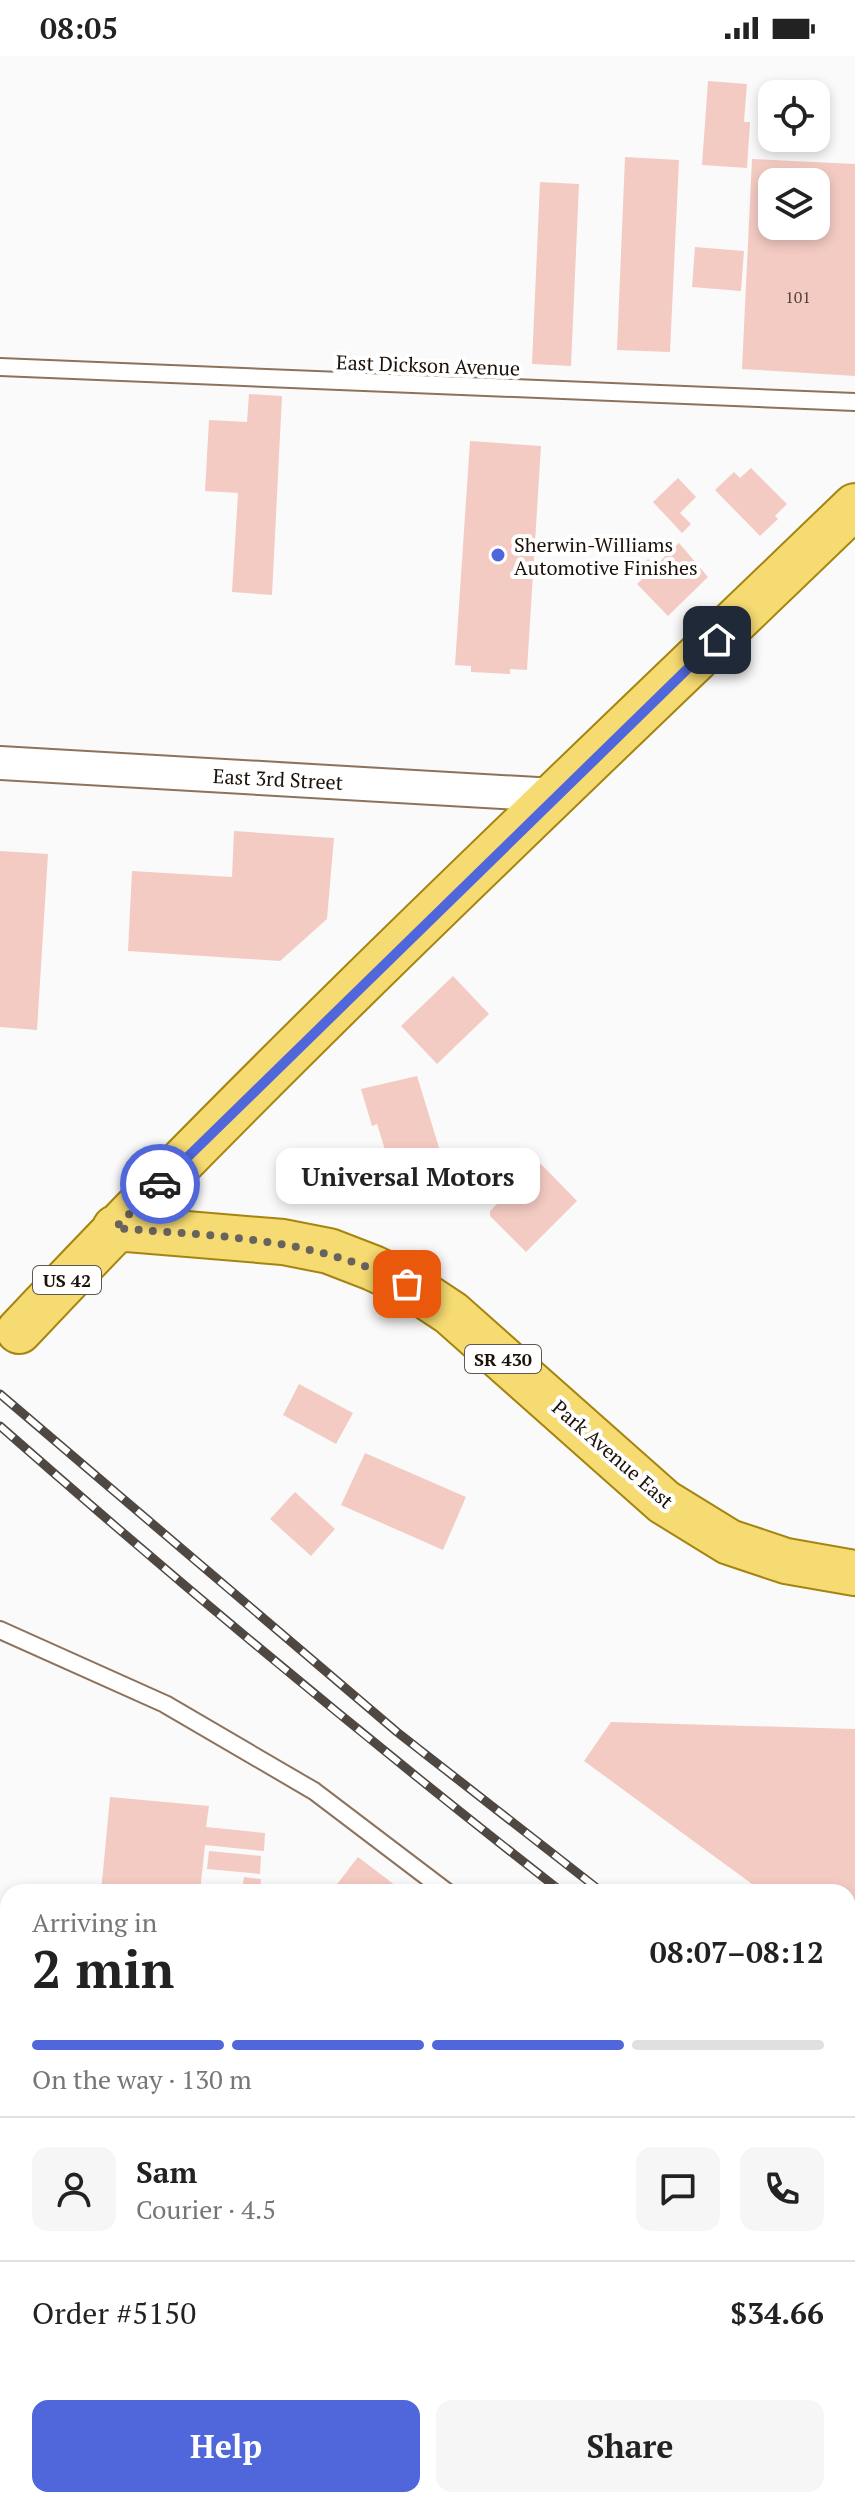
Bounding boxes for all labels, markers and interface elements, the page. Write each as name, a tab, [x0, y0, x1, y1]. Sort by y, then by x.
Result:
text: 08:05	[40, 8, 118, 48]
map controls	[758, 80, 830, 240]
button: locate	[758, 80, 830, 152]
button: layers	[758, 168, 830, 240]
house number: 101	[785, 286, 811, 308]
street label: East Dickson Avenue	[336, 348, 520, 382]
place label: Sherwin-Williams Automotive Finishes	[514, 531, 698, 581]
marker: Sherwin-Williams Automotive Finishes	[489, 546, 507, 564]
pin	[683, 606, 751, 674]
icon: home	[695, 618, 739, 662]
street label: East 3rd Street	[212, 762, 344, 796]
courier	[120, 1144, 200, 1224]
callout: Universal Motors	[275, 1148, 539, 1204]
text: Universal Motors	[302, 1159, 514, 1193]
icon: car	[138, 1162, 182, 1206]
pin	[373, 1250, 441, 1318]
icon: bag	[385, 1262, 429, 1306]
road number: US 42	[33, 1266, 101, 1294]
road number: SR 430	[465, 1345, 541, 1373]
street label: Park Avenue East	[547, 1394, 680, 1515]
text: Arriving in	[32, 1905, 157, 1939]
text: 08:07–08:12	[650, 1932, 824, 1972]
text: 2 min	[32, 1934, 174, 2003]
text: On the way · 130 m	[32, 2062, 252, 2096]
button: person	[32, 2147, 116, 2231]
button: chat	[636, 2147, 720, 2231]
button: phone	[740, 2147, 824, 2231]
text: Sam	[136, 2152, 197, 2192]
text: Courier · 4.5	[136, 2192, 276, 2226]
text: Order #5150	[32, 2293, 196, 2333]
text: $34.66	[730, 2293, 824, 2333]
button: Help	[32, 2400, 420, 2492]
button: Share	[436, 2400, 824, 2492]

